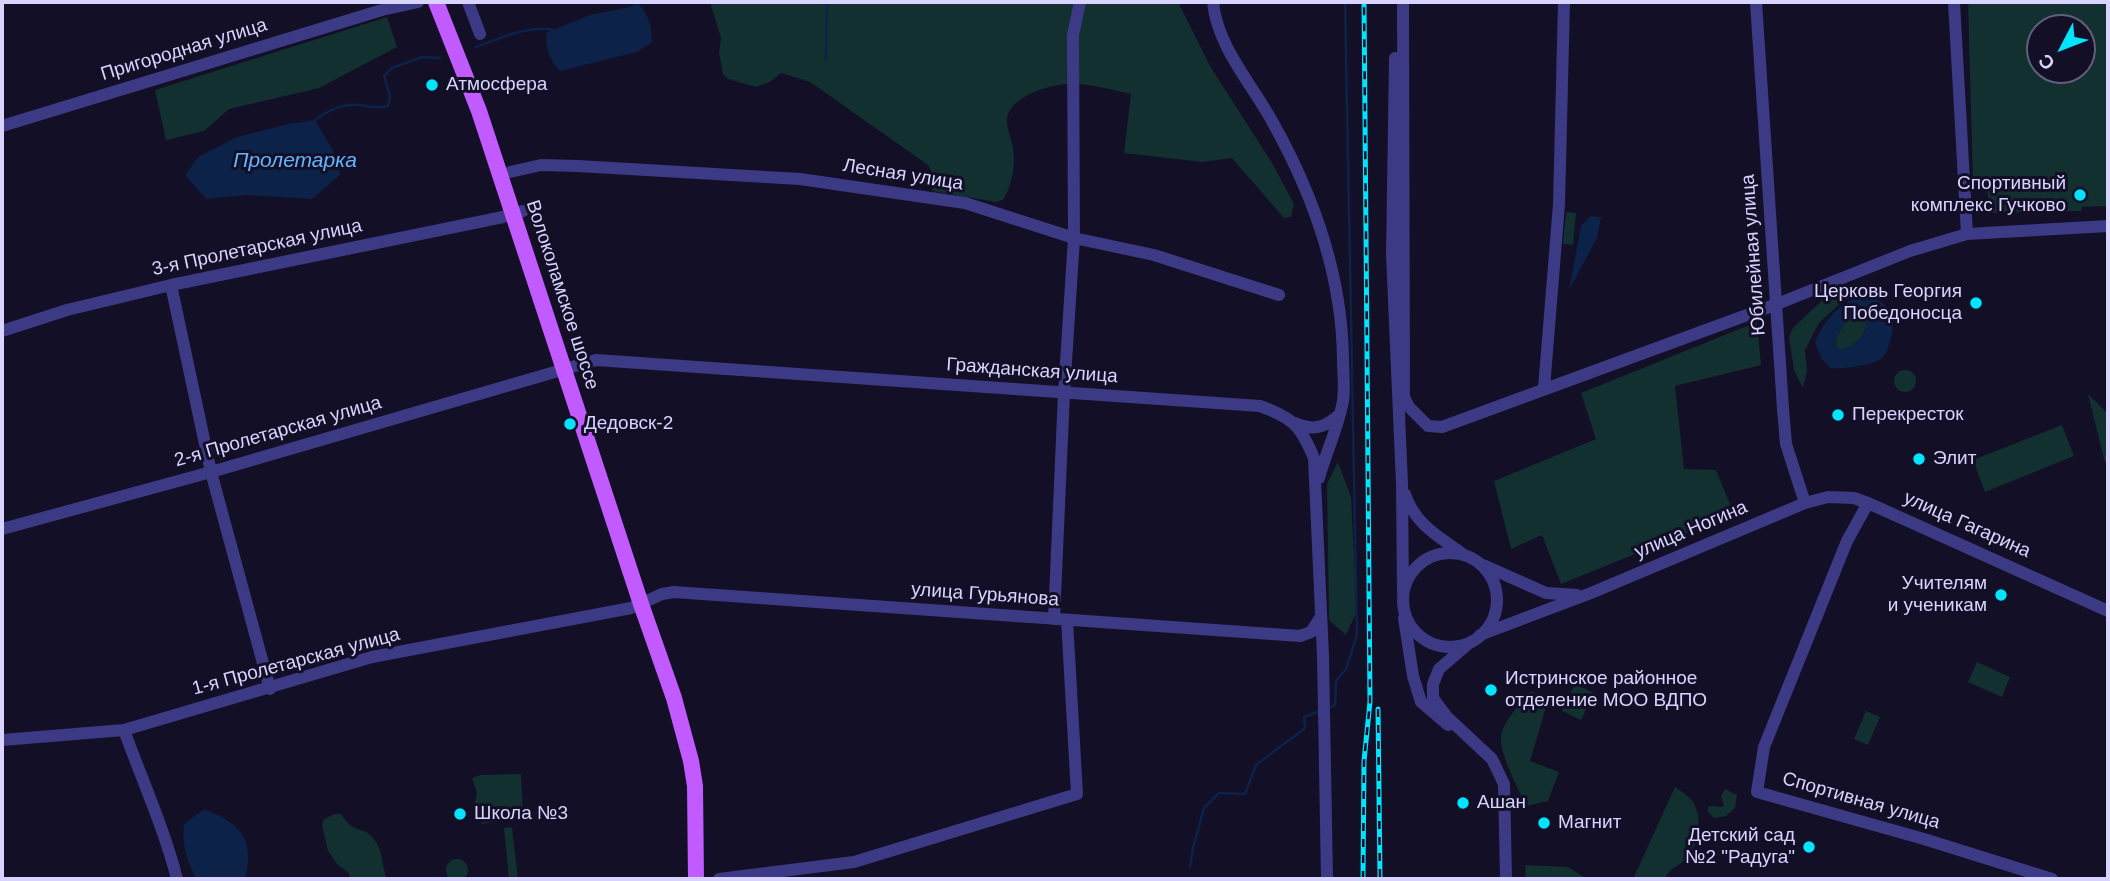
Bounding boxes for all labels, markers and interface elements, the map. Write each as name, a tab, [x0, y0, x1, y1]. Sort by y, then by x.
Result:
street label: Пригородная улица	[98, 14, 270, 86]
north arrow	[2026, 14, 2096, 84]
text: С	[2034, 50, 2059, 74]
place label: Атмосфера	[446, 74, 547, 96]
marker: Атмосфера	[424, 77, 440, 93]
water label: Пролетарка	[233, 148, 357, 174]
street label: Лесная улица	[841, 154, 965, 196]
street label: Юбилейная улица	[1737, 173, 1771, 337]
place label: Спортивный комплекс Гучково	[1911, 173, 2066, 217]
marker: Спортивный комплекс Гучково	[2072, 187, 2088, 203]
street label: Волоколамское шоссе	[521, 197, 603, 393]
street label: 3-я Пролетарская улица	[150, 215, 364, 281]
place label: Церковь Георгия Победоносца	[1814, 281, 1962, 325]
marker: Церковь Георгия Победоносца	[1968, 295, 1984, 311]
street label: Гражданская улица	[946, 354, 1118, 388]
street label: 2-я Пролетарская улица	[172, 392, 384, 472]
place label: Перекресток	[1852, 404, 1964, 426]
marker: Перекресток	[1830, 407, 1846, 423]
place label: Дедовск-2	[584, 413, 673, 435]
marker: Дедовск-2	[562, 416, 578, 432]
place label: Элит	[1933, 448, 1976, 470]
marker: Элит	[1911, 451, 1927, 467]
street label: улица Гагарина	[1900, 487, 2034, 563]
street label: улица Ногина	[1631, 496, 1751, 564]
place label: Учителям и ученикам	[1888, 573, 1987, 617]
street label: улица Гурьянова	[910, 578, 1060, 612]
marker: Учителям и ученикам	[1993, 587, 2009, 603]
street label: 1-я Пролетарская улица	[190, 623, 402, 701]
place label: Истринское районное отделение МОО ВДПО	[1505, 668, 1707, 712]
marker: Истринское районное отделение МОО ВДПО	[1483, 682, 1499, 698]
street label: Спортивная улица	[1780, 768, 1942, 834]
place label: Ашан	[1477, 792, 1526, 814]
marker: Ашан	[1455, 795, 1471, 811]
place label: Школа №3	[474, 803, 568, 825]
marker: Школа №3	[452, 806, 468, 822]
place label: Магнит	[1558, 812, 1621, 834]
marker: Магнит	[1536, 815, 1552, 831]
place label: Детский сад №2 "Радуга"	[1685, 825, 1795, 869]
marker: Детский сад №2 "Радуга"	[1801, 839, 1817, 855]

